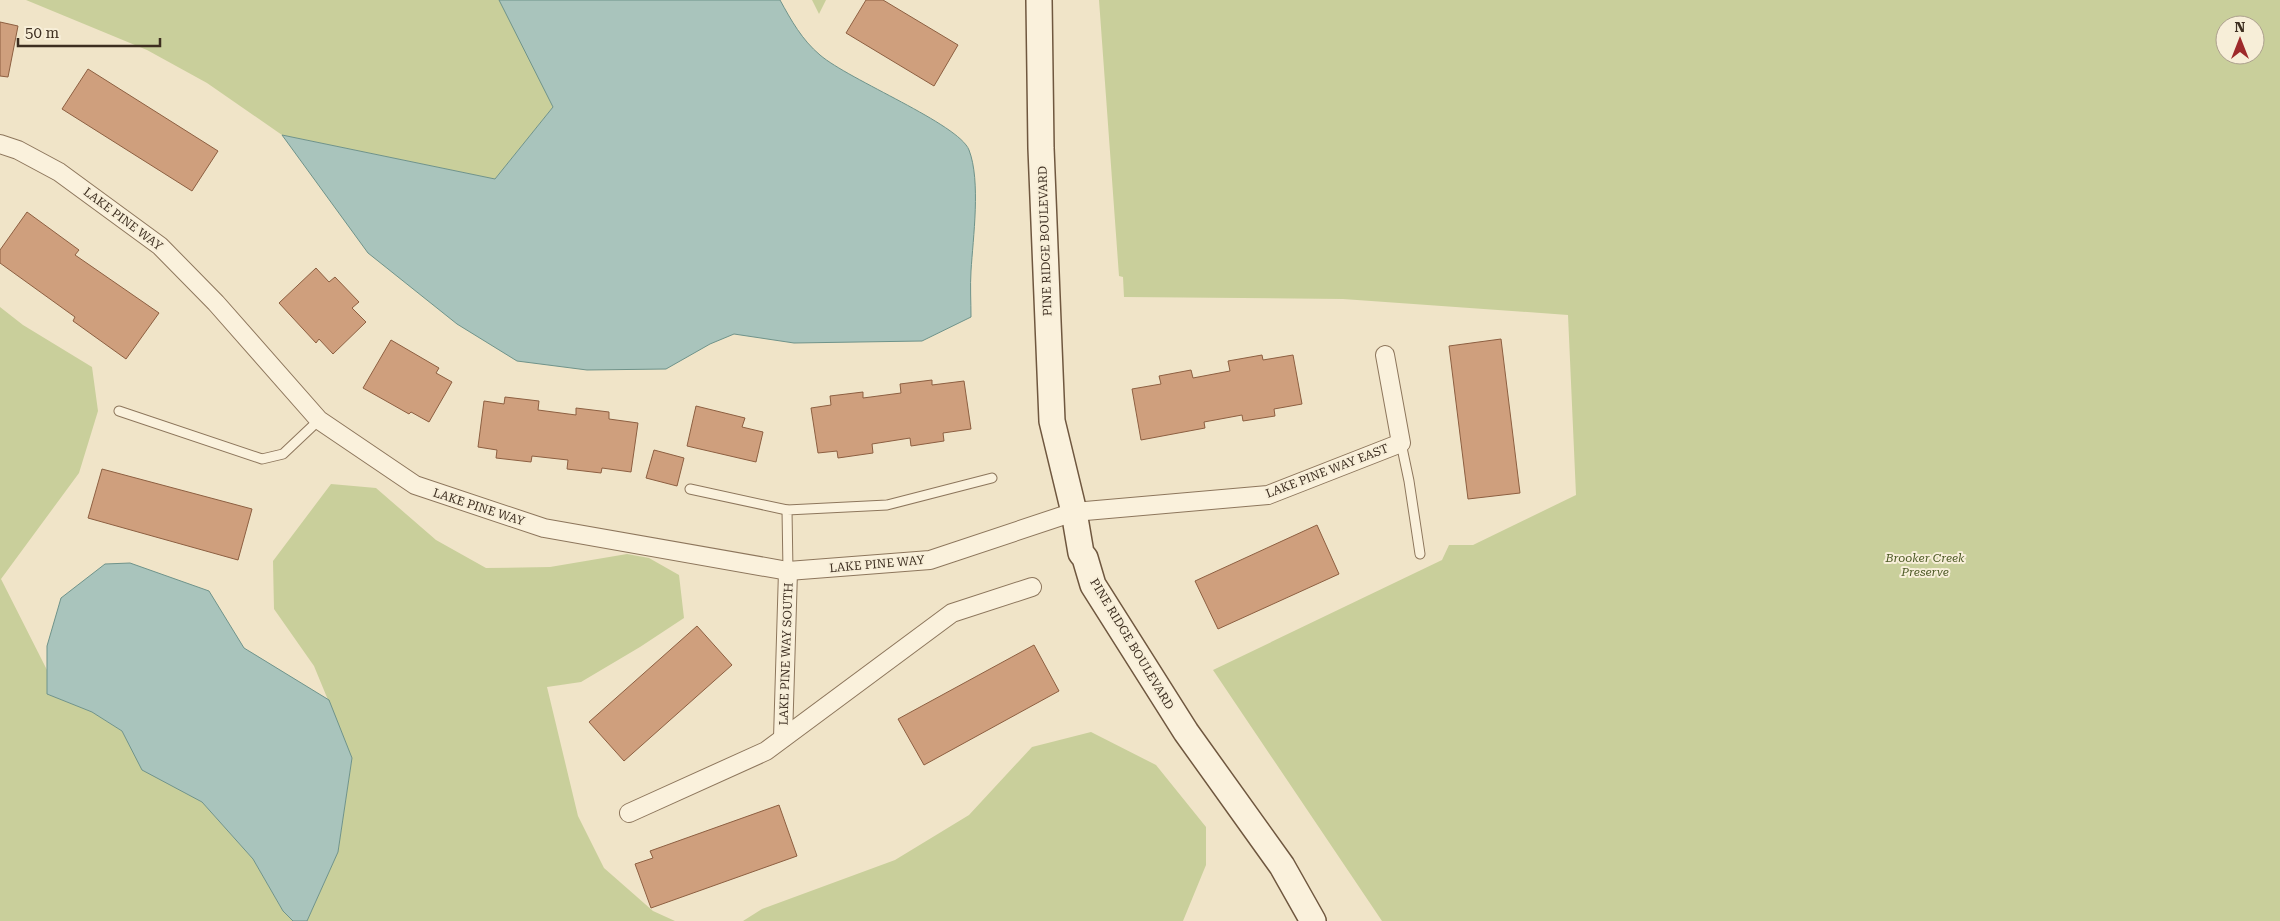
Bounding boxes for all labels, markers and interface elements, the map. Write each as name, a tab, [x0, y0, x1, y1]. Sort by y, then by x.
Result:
scale bar	[18, 15, 160, 47]
north arrow	[2215, 15, 2265, 65]
text: N	[2235, 19, 2246, 35]
text: 50 m	[25, 24, 60, 42]
street label: PINE RIDGE BOULEVARD	[1035, 166, 1055, 316]
street label: LAKE PINE WAY	[81, 185, 166, 254]
street label: LAKE PINE WAY EAST	[1264, 441, 1390, 501]
street label: LAKE PINE WAY	[431, 486, 527, 529]
park label: Brooker Creek Preserve	[1884, 551, 1965, 579]
street label: LAKE PINE WAY	[829, 553, 926, 575]
street label: PINE RIDGE BOULEVARD	[1087, 576, 1177, 712]
street label: LAKE PINE WAY SOUTH	[777, 582, 795, 726]

